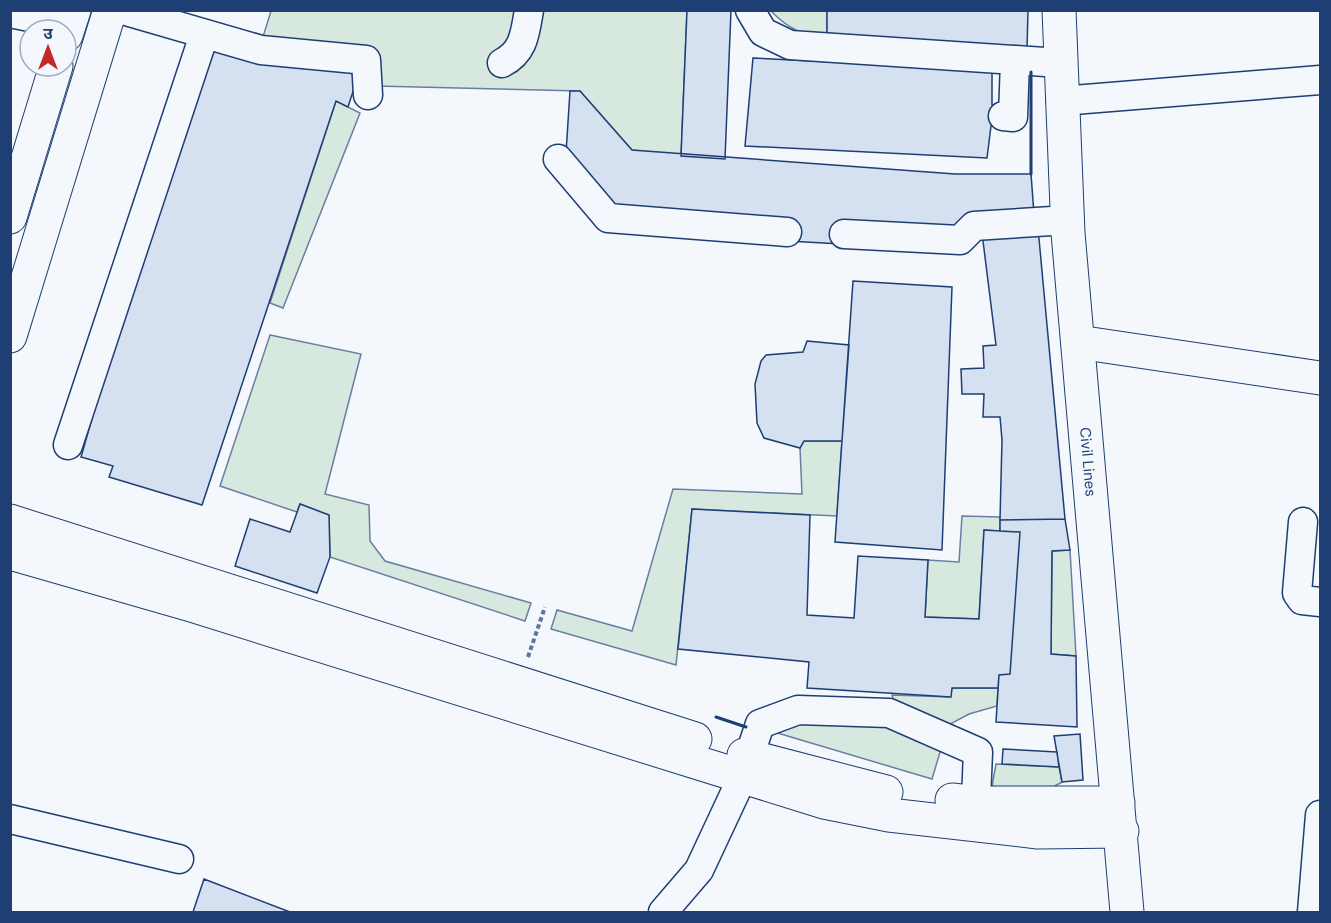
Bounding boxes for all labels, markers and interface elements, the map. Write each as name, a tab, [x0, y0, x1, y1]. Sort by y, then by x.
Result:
north arrow	[18, 18, 78, 78]
text: उ	[43, 23, 53, 44]
street label: Civil Lines	[1075, 426, 1101, 497]

